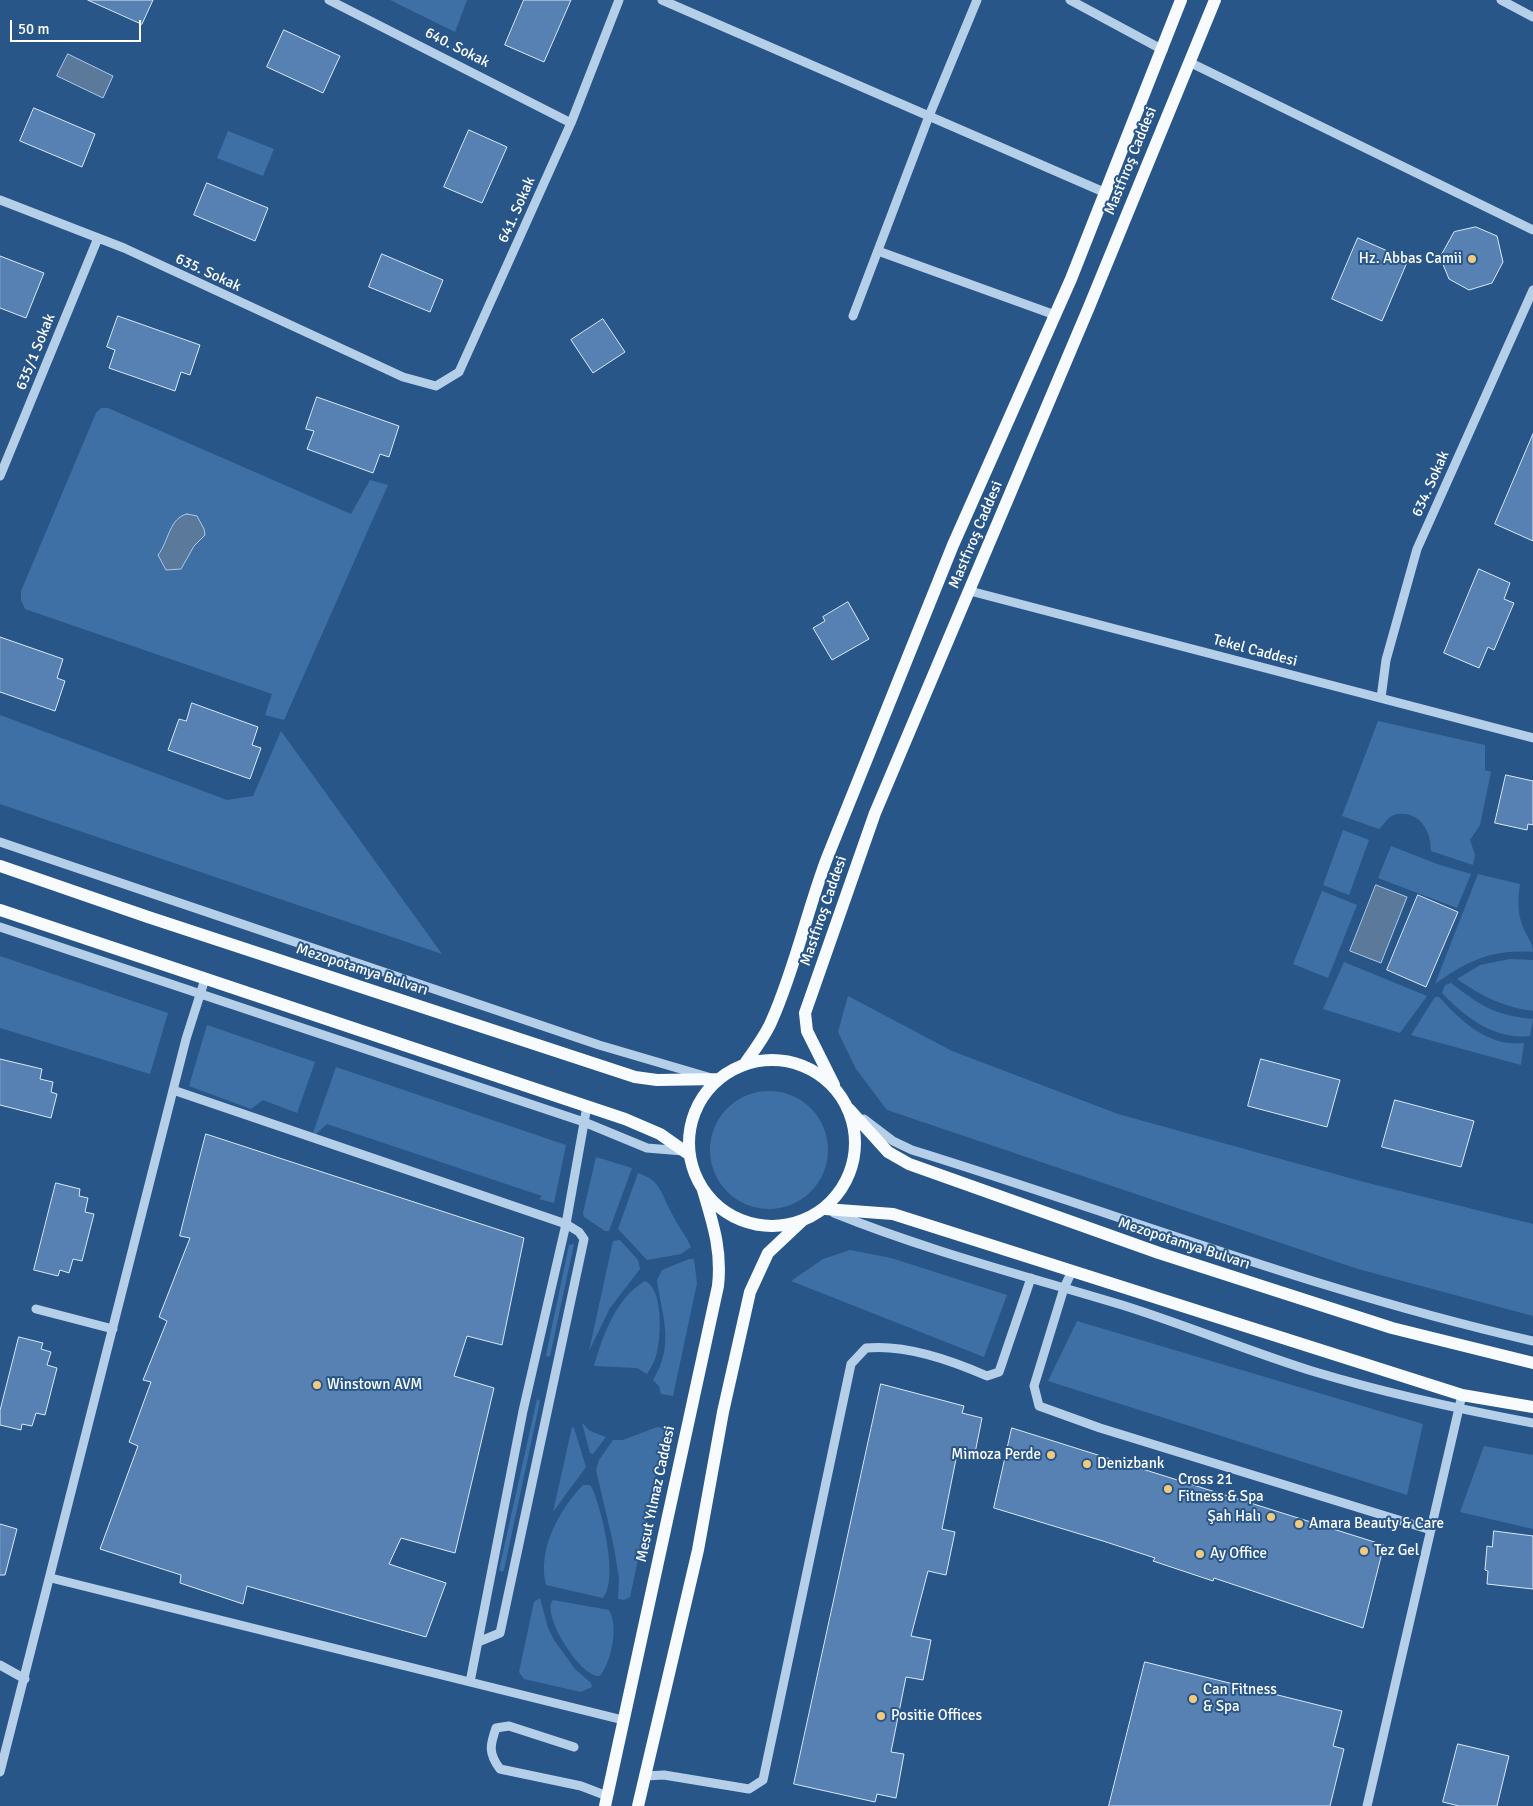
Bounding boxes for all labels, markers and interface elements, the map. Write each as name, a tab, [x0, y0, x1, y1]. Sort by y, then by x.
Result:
scale bar	[12, 10, 144, 42]
text: 50 m	[18, 20, 49, 38]
street label: 640. Sokak	[422, 24, 492, 72]
street label: Mastfıroş Caddesi	[1101, 104, 1161, 218]
street label: 641. Sokak	[494, 174, 540, 246]
street label: 635. Sokak	[172, 250, 244, 296]
place label: Hz. Abbas Camii	[1359, 250, 1462, 268]
marker: Hz. Abbas Camii	[1466, 253, 1478, 265]
street label: 635/1 Sokak	[13, 311, 59, 393]
street label: 634. Sokak	[1408, 448, 1454, 520]
street label: Mastfıroş Caddesi	[945, 479, 1007, 591]
street label: Tekel Caddesi	[1211, 631, 1299, 671]
street label: Mastfıroş Caddesi	[797, 854, 851, 968]
street label: Mezopotamya Bulvarı	[294, 940, 430, 1000]
street label: Mezopotamya Bulvarı	[1116, 1214, 1252, 1274]
place label: Winstown AVM	[327, 1376, 422, 1394]
marker: Winstown AVM	[311, 1379, 323, 1391]
street label: Mesut Yılmaz Caddesi	[633, 1424, 679, 1564]
place label: Mimoza Perde	[951, 1446, 1041, 1464]
marker: Mimoza Perde	[1045, 1449, 1057, 1461]
place label: Denizbank	[1097, 1455, 1164, 1473]
marker: Denizbank	[1081, 1458, 1093, 1470]
place label: Cross 21 Fitness & Spa	[1178, 1471, 1264, 1506]
marker: Cross 21 Fitness & Spa	[1162, 1483, 1174, 1495]
place label: Şah Halı	[1207, 1508, 1261, 1526]
marker: Şah Halı	[1265, 1511, 1277, 1523]
place label: Amara Beauty & Care	[1309, 1515, 1444, 1533]
marker: Amara Beauty & Care	[1293, 1518, 1305, 1530]
place label: Tez Gel	[1374, 1542, 1419, 1560]
place label: Ay Office	[1210, 1545, 1267, 1563]
marker: Tez Gel	[1358, 1545, 1370, 1557]
marker: Ay Office	[1194, 1548, 1206, 1560]
place label: Can Fitness & Spa	[1203, 1681, 1277, 1716]
marker: Can Fitness & Spa	[1187, 1693, 1199, 1705]
place label: Positie Offices	[891, 1707, 982, 1725]
marker: Positie Offices	[875, 1710, 887, 1722]

